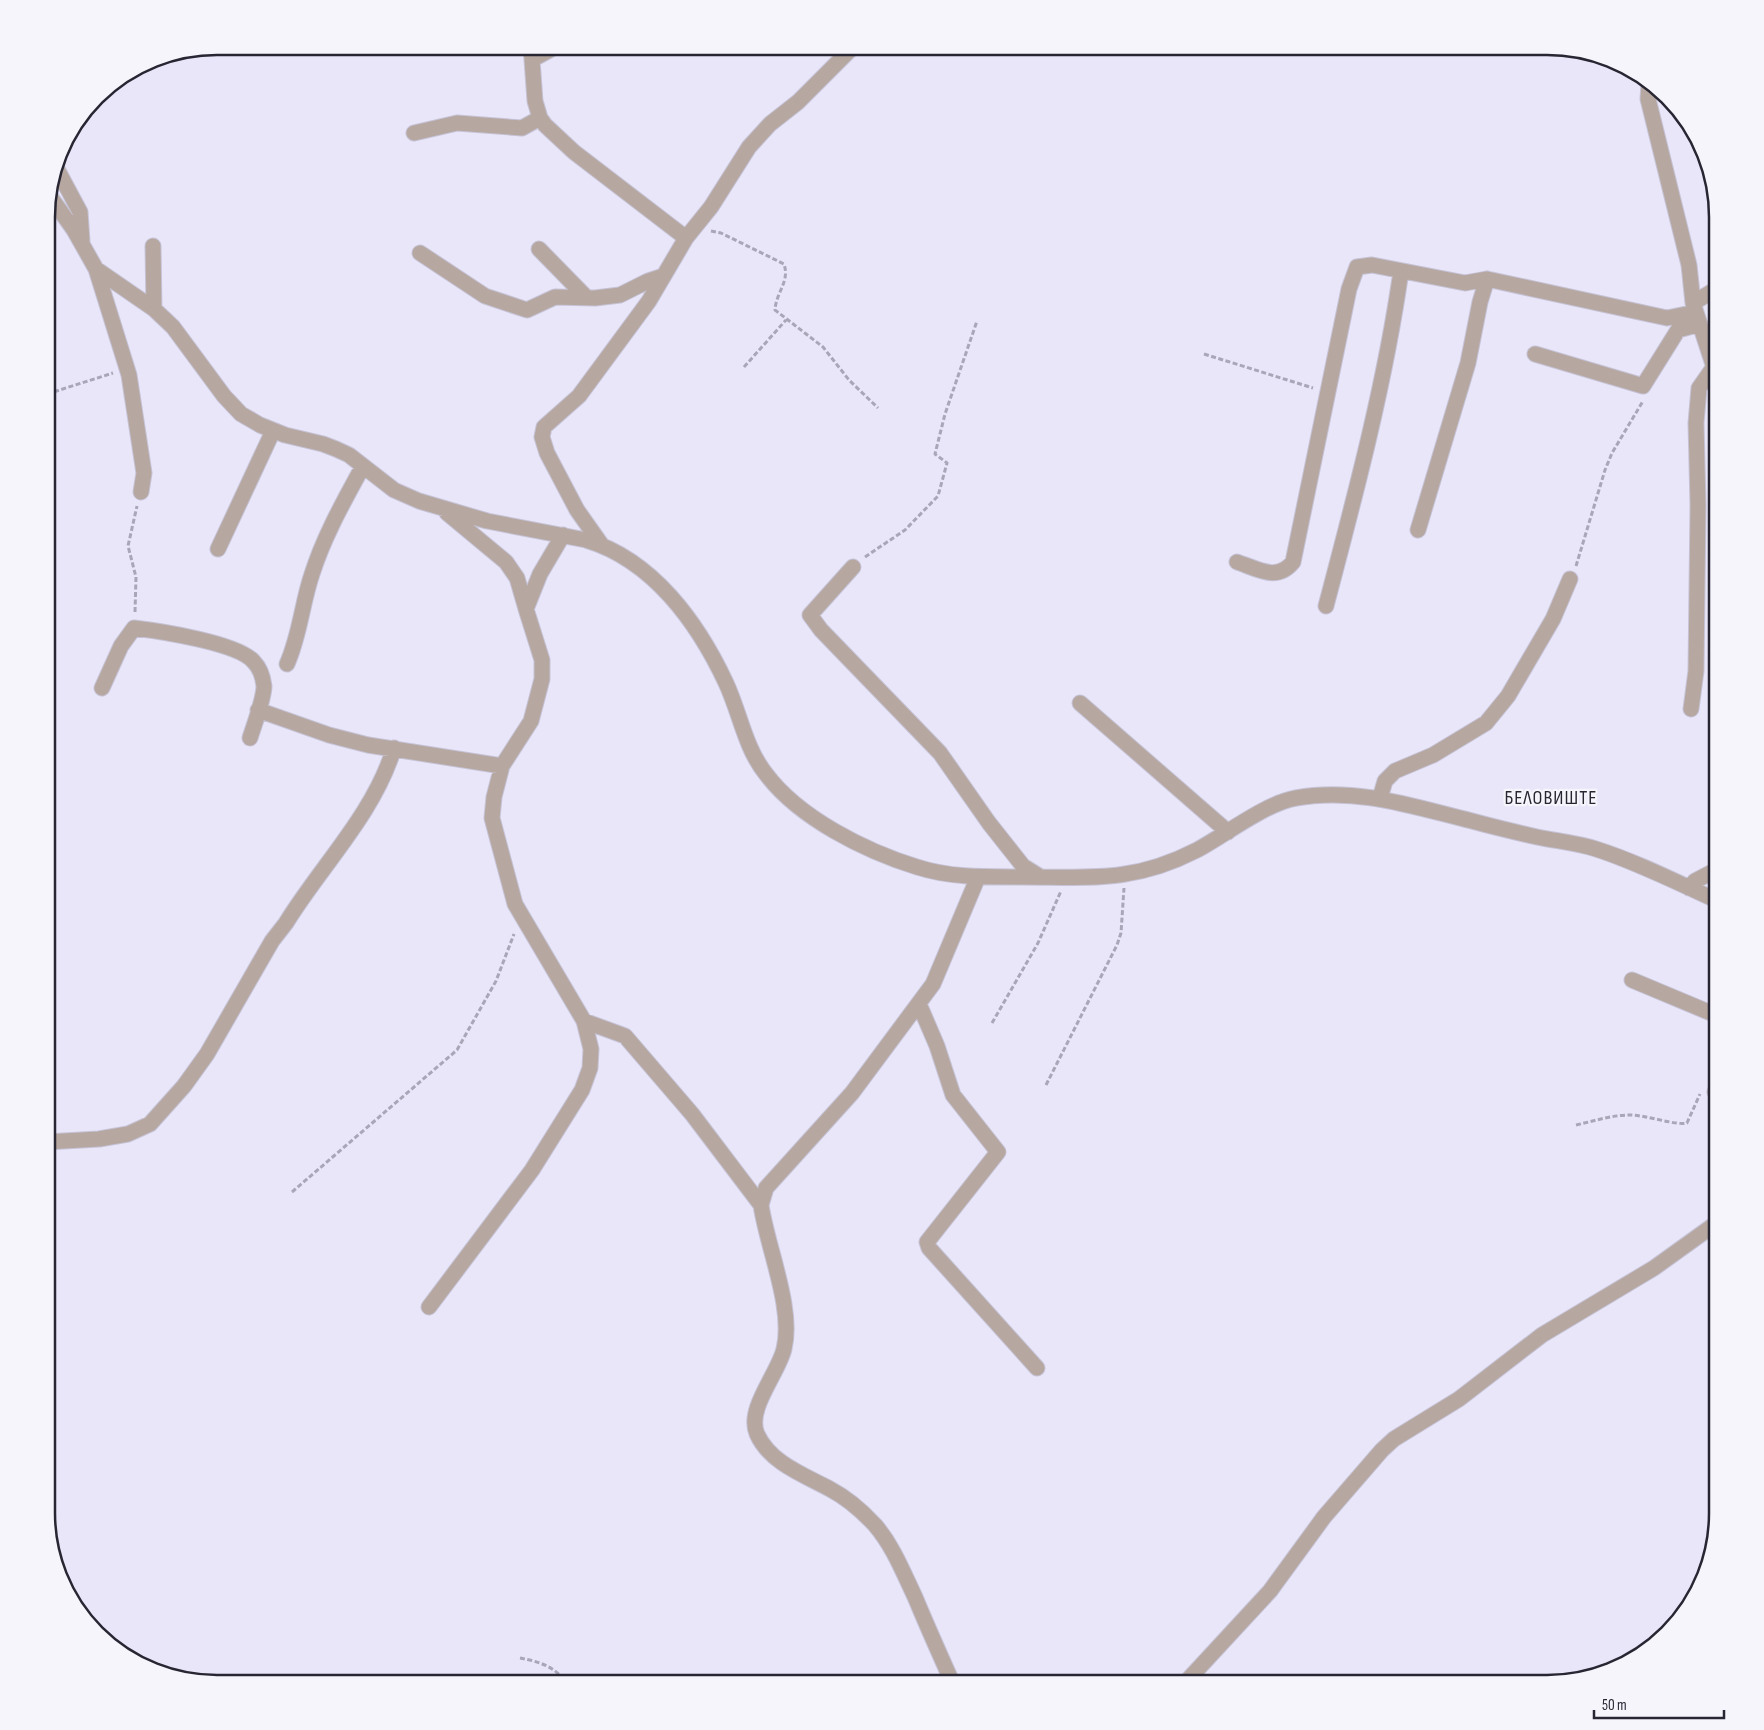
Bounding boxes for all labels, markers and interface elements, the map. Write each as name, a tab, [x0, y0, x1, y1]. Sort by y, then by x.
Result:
district label: БЕЛОВИШТЕ	[1504, 786, 1598, 810]
scale bar	[1594, 1688, 1724, 1720]
text: 50 m	[1602, 1696, 1627, 1715]

